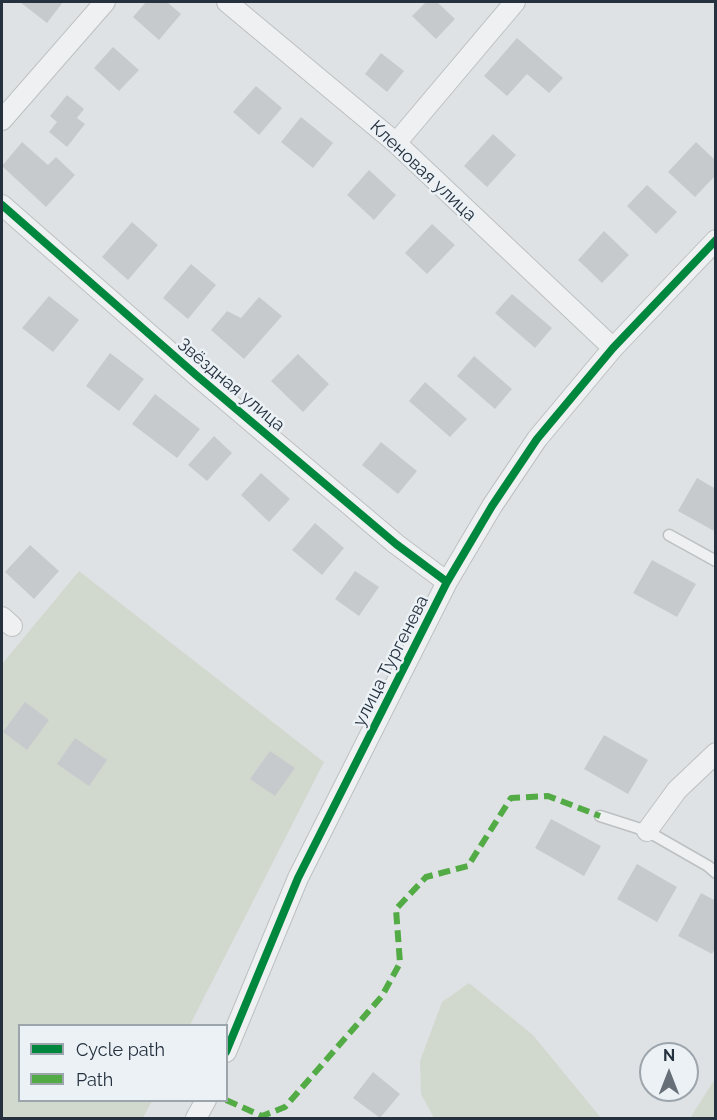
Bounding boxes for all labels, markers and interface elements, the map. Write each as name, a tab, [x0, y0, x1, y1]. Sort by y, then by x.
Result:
street label: Кленовая улица	[365, 116, 481, 226]
street label: Звёздная улица	[173, 334, 289, 436]
street label: улица Тургенева	[349, 592, 433, 730]
legend	[18, 1024, 228, 1102]
text: Cycle path	[76, 1039, 165, 1060]
north arrow	[639, 1042, 699, 1102]
text: N	[663, 1046, 675, 1065]
text: Path	[76, 1069, 113, 1090]

